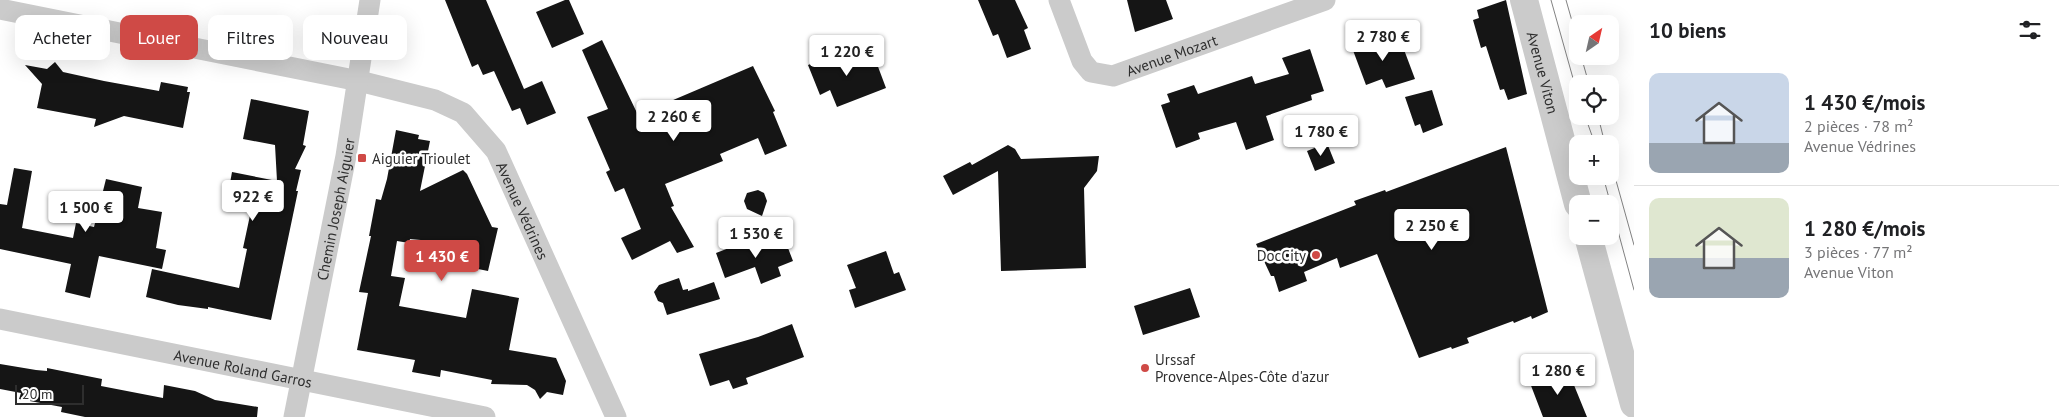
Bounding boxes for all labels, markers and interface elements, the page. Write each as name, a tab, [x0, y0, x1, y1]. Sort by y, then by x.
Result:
chip: Acheter	[15, 15, 110, 60]
chip: Louer	[120, 15, 198, 60]
chip: Filtres	[208, 15, 293, 60]
chip: Nouveau	[303, 15, 407, 60]
north arrow	[1569, 15, 1619, 65]
map controls	[1569, 15, 1619, 245]
icon: filters	[2016, 16, 2044, 44]
text: 10 biens	[1649, 17, 1726, 44]
pin: 2 780 €	[1337, 20, 1429, 62]
text: 2 780 €	[1356, 26, 1410, 46]
street label: Avenue Viton	[1523, 29, 1563, 116]
street label: Avenue Mozart	[1123, 30, 1220, 80]
pin: 1 220 €	[801, 34, 893, 77]
text: 1 220 €	[820, 41, 874, 61]
button: locate	[1569, 75, 1619, 125]
text: 1 430 €/mois	[1804, 89, 1925, 116]
icon: home	[1689, 93, 1749, 153]
pin: 2 260 €	[628, 100, 720, 142]
text: 2 260 €	[647, 106, 701, 126]
pin: 1 780 €	[1275, 114, 1367, 157]
text: 2 pièces · 78 m²	[1804, 116, 1913, 136]
text: 1 780 €	[1294, 121, 1348, 141]
button: +	[1569, 135, 1619, 185]
street label: Chemin Joseph Aiguier	[312, 136, 358, 282]
text: Avenue Védrines	[1804, 136, 1916, 156]
place label: Aiguier Trioulet	[372, 149, 470, 168]
marker: Aiguier Trioulet	[356, 152, 368, 164]
street label: Avenue Védrines	[493, 159, 553, 262]
pin: 922 €	[218, 180, 288, 222]
text: 922 €	[233, 186, 273, 206]
pin: 1 500 €	[40, 190, 132, 233]
button: −	[1569, 195, 1619, 245]
text: 1 500 €	[59, 197, 113, 217]
pin: 2 250 €	[1386, 208, 1478, 251]
text: 2 250 €	[1405, 215, 1459, 235]
text: 1 280 €/mois	[1804, 215, 1925, 242]
pin: 1 530 €	[710, 216, 802, 259]
icon: home	[1689, 218, 1749, 278]
text: 1 530 €	[729, 223, 783, 243]
pin: 1 430 €	[396, 240, 488, 282]
text: 3 pièces · 77 m²	[1804, 242, 1913, 262]
text: 1 430 €	[415, 246, 469, 266]
place label: DocCity	[1257, 246, 1306, 265]
marker: DocCity	[1310, 249, 1322, 261]
text: Avenue Viton	[1804, 262, 1894, 282]
street label: Avenue Roland Garros	[172, 345, 314, 391]
place label: Urssaf Provence-Alpes-Côte d'azur	[1155, 350, 1329, 386]
pin: 1 280 €	[1512, 354, 1604, 396]
text: 1 280 €	[1531, 360, 1585, 380]
marker: Urssaf Provence-Alpes-Côte d'azur	[1139, 362, 1151, 374]
scale bar	[15, 382, 84, 405]
text: 20 m	[22, 385, 52, 403]

